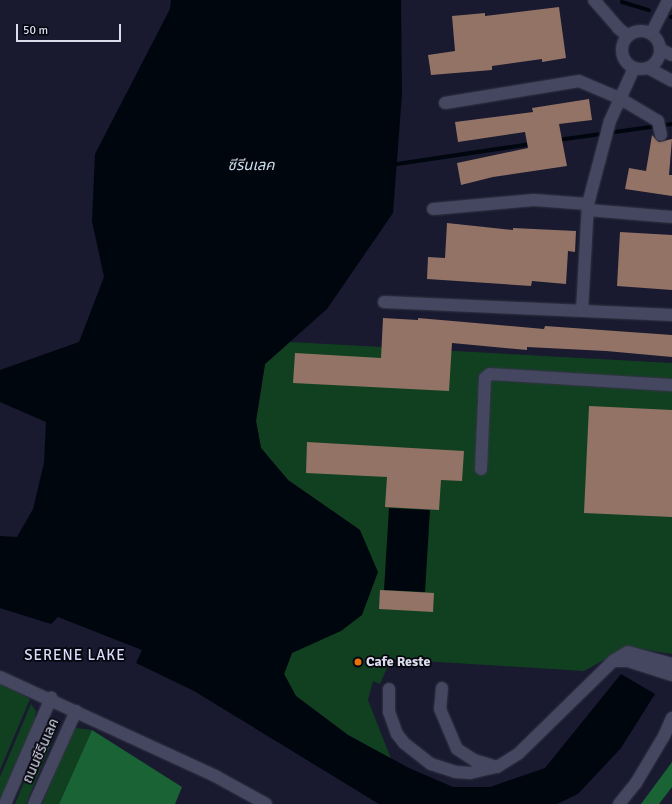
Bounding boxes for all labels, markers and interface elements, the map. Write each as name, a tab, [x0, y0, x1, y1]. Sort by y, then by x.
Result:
scale bar	[18, 16, 123, 42]
text: 50 m	[23, 23, 48, 38]
water label: ซีรีนเลค	[228, 157, 274, 175]
district label: SERENE LAKE	[24, 647, 126, 665]
place label: Cafe Reste	[366, 654, 430, 670]
marker: Cafe Reste	[353, 657, 363, 667]
street label: ถนนซีรีนเลค	[19, 716, 63, 786]

